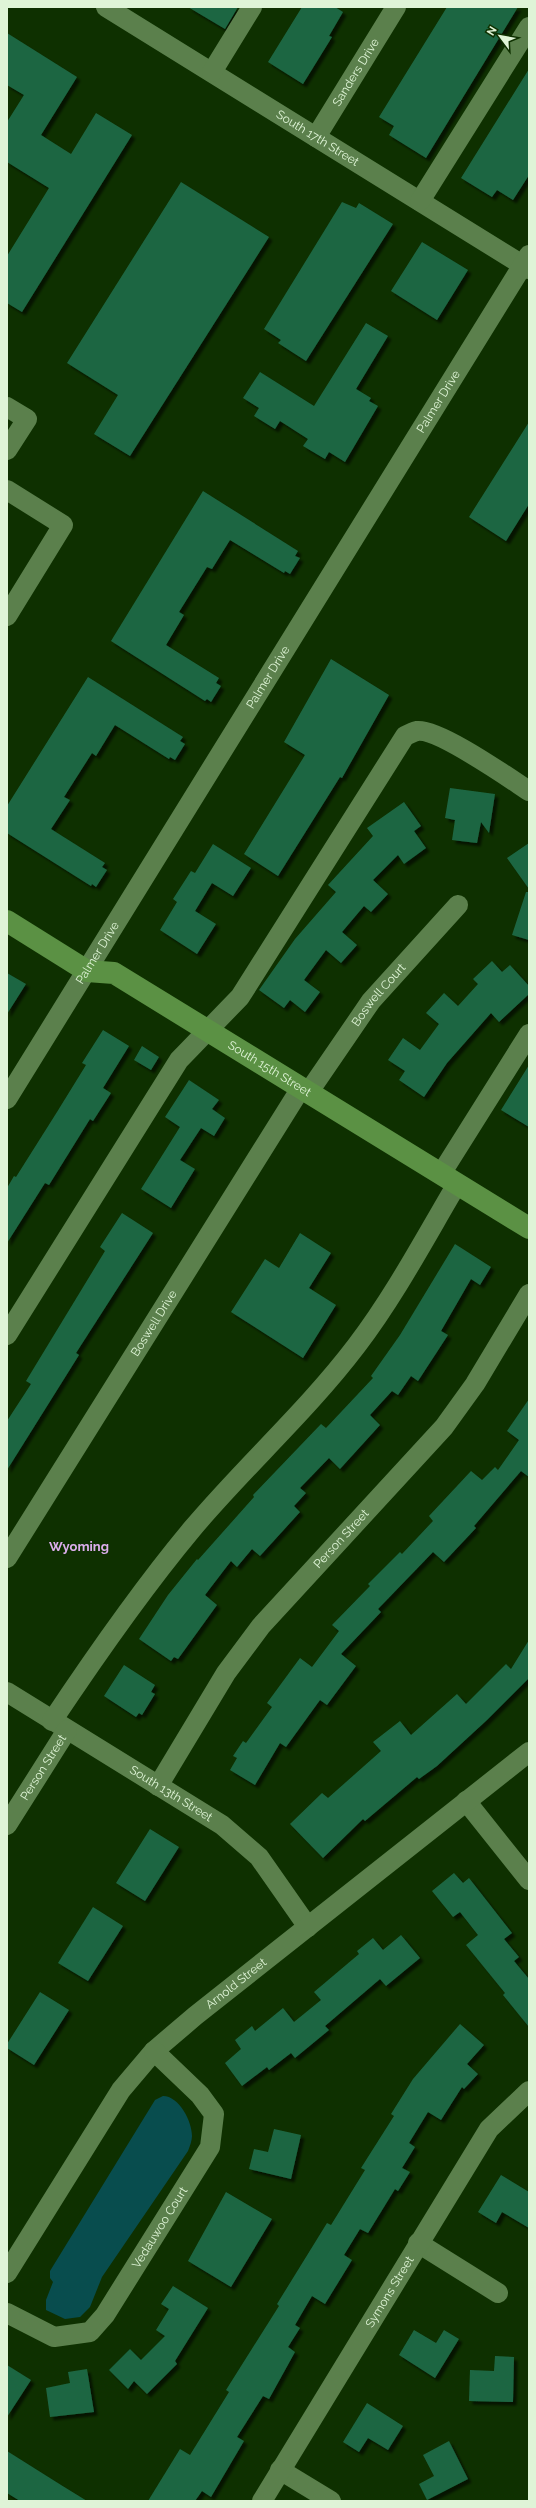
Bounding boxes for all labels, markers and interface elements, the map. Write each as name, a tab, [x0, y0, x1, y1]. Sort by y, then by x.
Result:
north arrow	[480, 16, 520, 56]
text: N	[484, 24, 500, 38]
street label: Sanders Drive	[330, 36, 382, 109]
street label: South 17th Street	[274, 107, 362, 169]
street label: Palmer Drive	[414, 368, 463, 435]
street label: Palmer Drive	[243, 643, 293, 711]
street label: Palmer Drive	[73, 919, 122, 987]
street label: Boswell Court	[349, 961, 409, 1029]
street label: South 15th Street	[226, 1038, 314, 1099]
street label: Boswell Drive	[128, 1288, 180, 1359]
street label: Person Street	[311, 1506, 372, 1571]
district label: Wyoming	[49, 1539, 109, 1554]
street label: Person Street	[17, 1732, 69, 1803]
street label: South 13th Street	[127, 1763, 215, 1824]
street label: Arnold Street	[203, 1955, 269, 2012]
street label: Vedauwoo Court	[129, 2184, 190, 2271]
street label: Symons Street	[363, 2254, 417, 2330]

